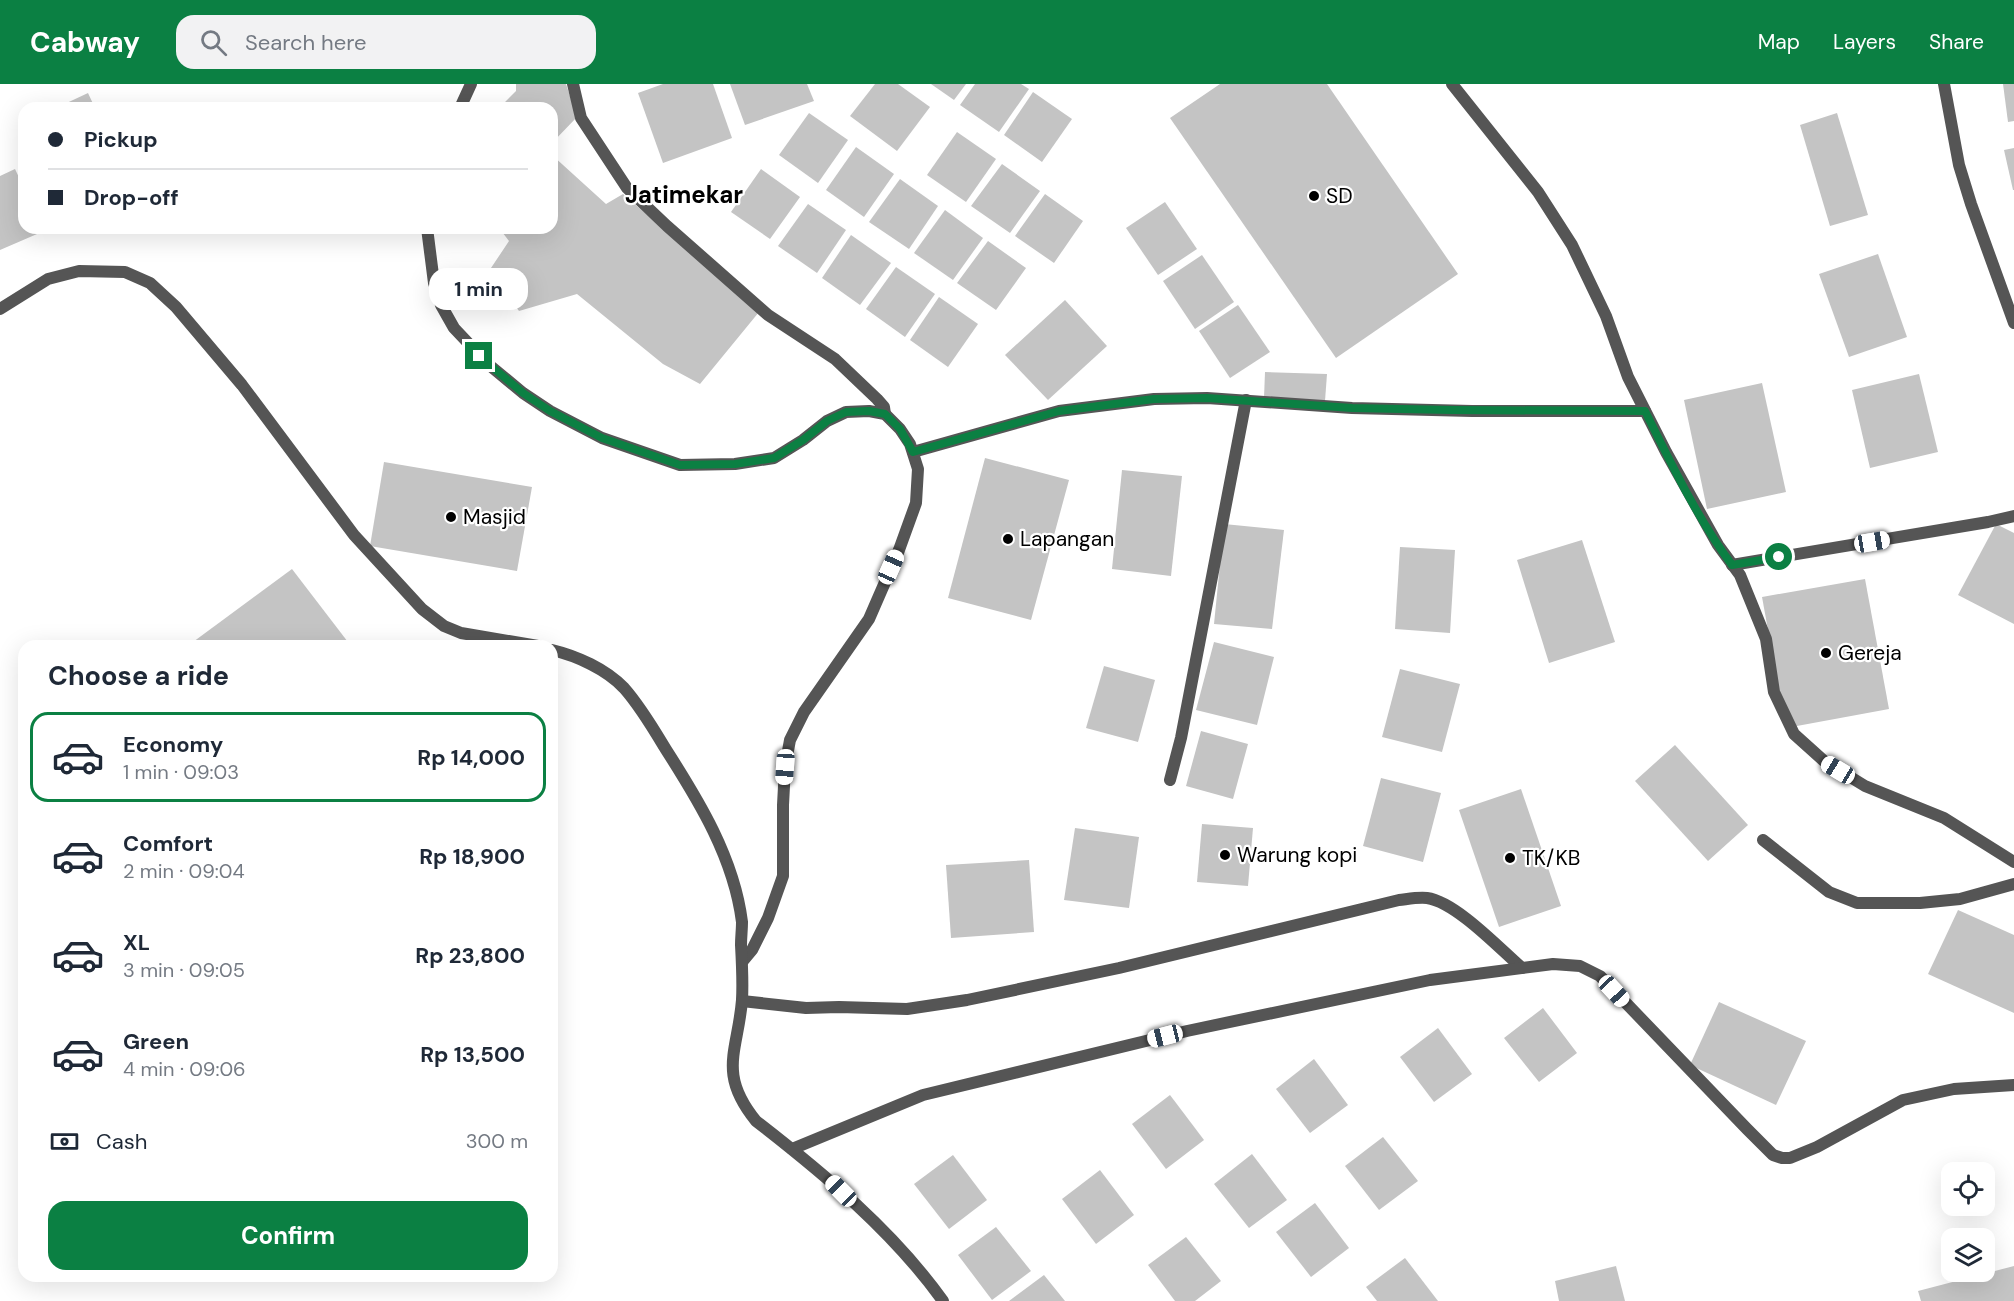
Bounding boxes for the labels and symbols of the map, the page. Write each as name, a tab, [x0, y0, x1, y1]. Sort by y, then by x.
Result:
district label: Jatimekar	[625, 179, 743, 210]
place label: SD	[1326, 182, 1353, 210]
marker: SD	[1307, 189, 1321, 203]
callout: 1 min	[430, 269, 528, 311]
route end	[465, 342, 492, 369]
place label: Masjid	[463, 503, 526, 531]
marker: Masjid	[444, 510, 458, 524]
place label: Lapangan	[1020, 525, 1114, 553]
car	[1853, 530, 1891, 554]
marker: Lapangan	[1001, 532, 1015, 546]
route start	[1765, 543, 1792, 570]
car	[875, 547, 907, 587]
place label: Gereja	[1838, 639, 1902, 667]
marker: Gereja	[1819, 646, 1833, 660]
car	[775, 748, 795, 786]
car	[1818, 753, 1858, 787]
place label: Warung kopi	[1237, 841, 1357, 869]
place label: TK/KB	[1522, 844, 1580, 872]
marker: Warung kopi	[1218, 848, 1232, 862]
marker: TK/KB	[1503, 851, 1517, 865]
car	[1595, 972, 1633, 1010]
car	[1145, 1023, 1185, 1049]
car	[822, 1172, 860, 1210]

